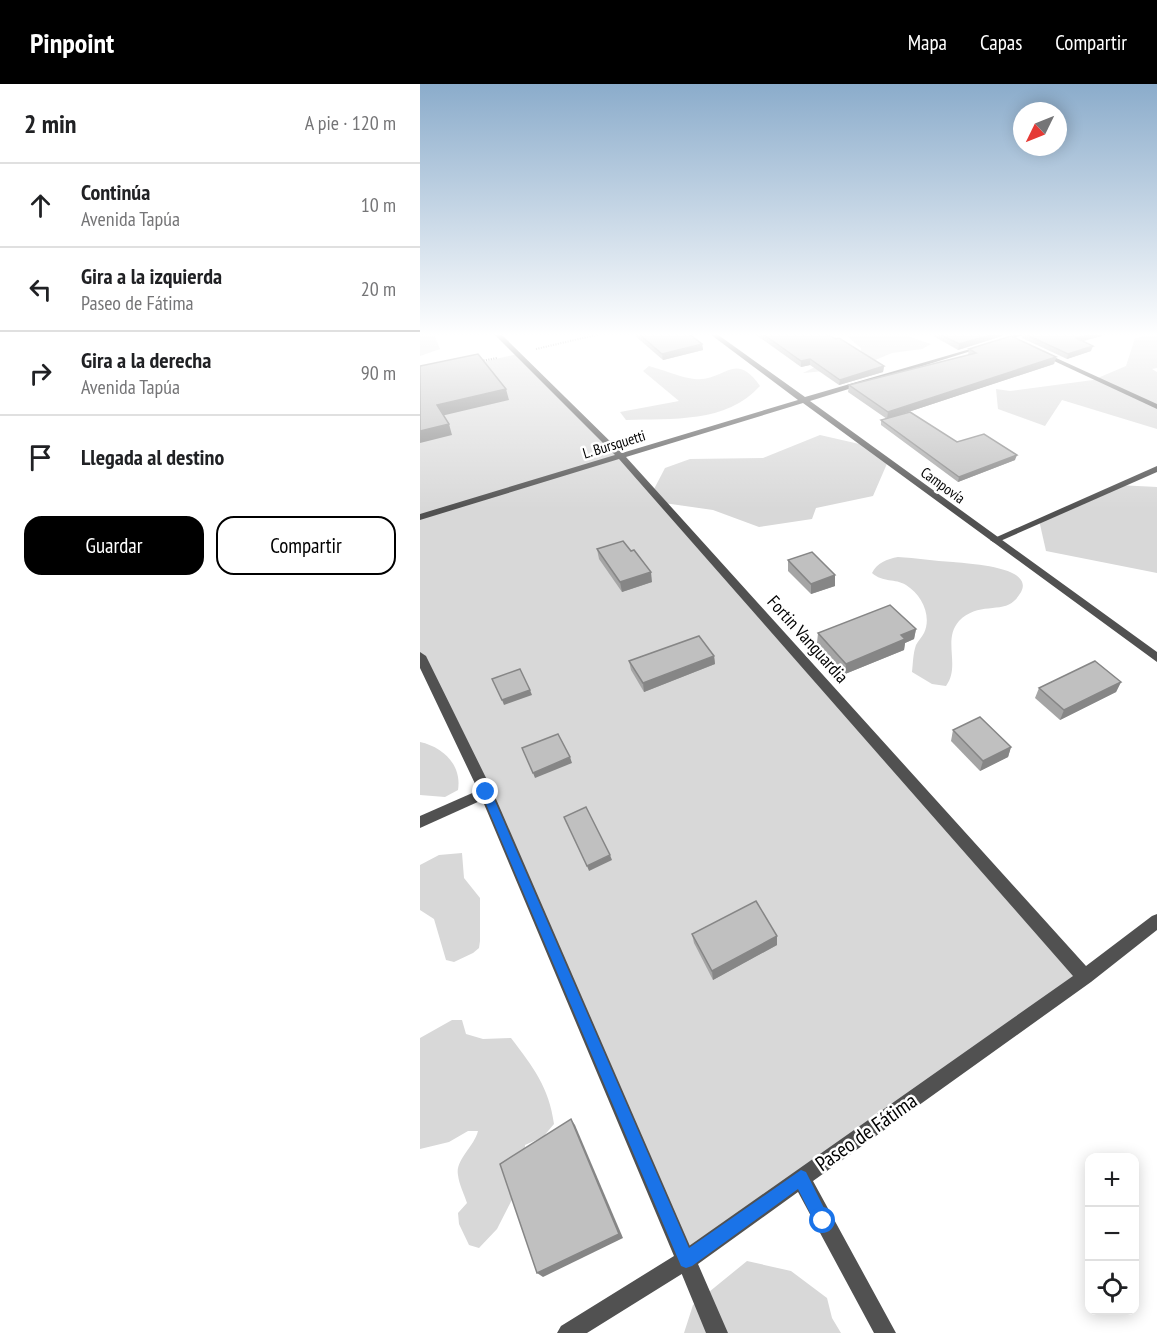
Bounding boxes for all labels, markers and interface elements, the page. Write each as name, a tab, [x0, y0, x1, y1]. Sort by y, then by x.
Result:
text: Pinpoint	[30, 24, 114, 61]
text: Mapa	[908, 29, 947, 56]
text: Capas	[980, 29, 1022, 56]
text: Compartir	[1055, 29, 1127, 56]
north arrow	[1013, 102, 1067, 156]
text: 2 min	[24, 107, 77, 140]
text: A pie · 120 m	[305, 110, 396, 136]
text: Continúa	[81, 178, 150, 206]
icon: ahead	[24, 189, 57, 222]
text: 10 m	[361, 192, 396, 218]
text: Avenida Tapúa	[81, 206, 180, 232]
text: Gira a la izquierda	[81, 262, 222, 290]
icon: left	[24, 273, 57, 306]
text: 20 m	[361, 276, 396, 302]
text: Paseo de Fátima	[81, 290, 194, 316]
text: Gira a la derecha	[81, 346, 211, 374]
icon: right	[24, 357, 57, 390]
text: 90 m	[361, 360, 396, 386]
text: Avenida Tapúa	[81, 374, 180, 400]
street label: L. Bursquetti	[580, 425, 648, 463]
icon: arrive	[24, 441, 57, 474]
text: Llegada al destino	[81, 443, 224, 471]
street label: Campovía	[917, 463, 969, 507]
button: Guardar	[24, 516, 204, 575]
button: Compartir	[216, 516, 396, 575]
street label: Fortin Vanguardia	[763, 590, 853, 688]
route end	[472, 778, 498, 804]
street label: Paseo de Fátima	[810, 1087, 922, 1177]
map controls	[1085, 1153, 1139, 1315]
button: +	[1085, 1153, 1139, 1207]
route start	[809, 1207, 835, 1233]
button: −	[1085, 1207, 1139, 1261]
button: locate	[1085, 1261, 1139, 1315]

